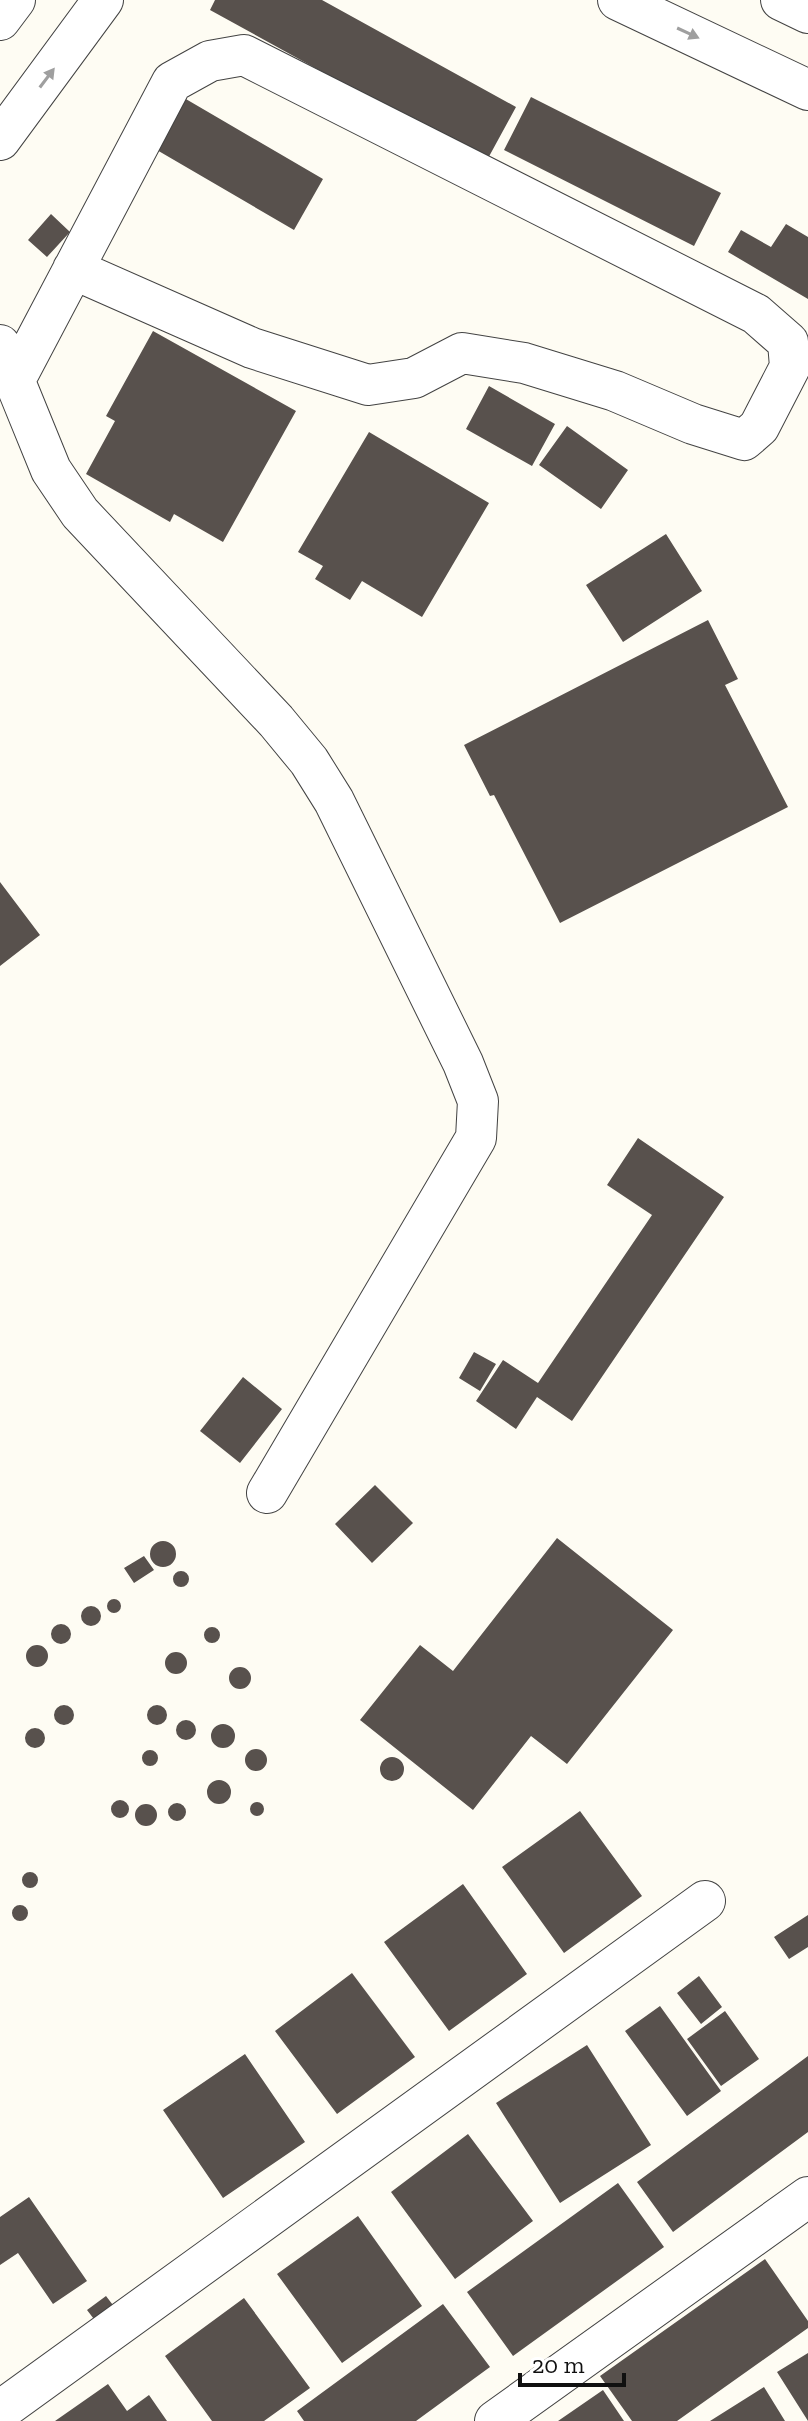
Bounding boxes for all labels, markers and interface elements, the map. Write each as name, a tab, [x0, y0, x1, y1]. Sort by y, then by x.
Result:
one-way arrow	[677, 27, 700, 40]
one-way arrow	[39, 68, 55, 88]
scale bar	[520, 2337, 624, 2387]
text: 20 m	[532, 2350, 585, 2379]

